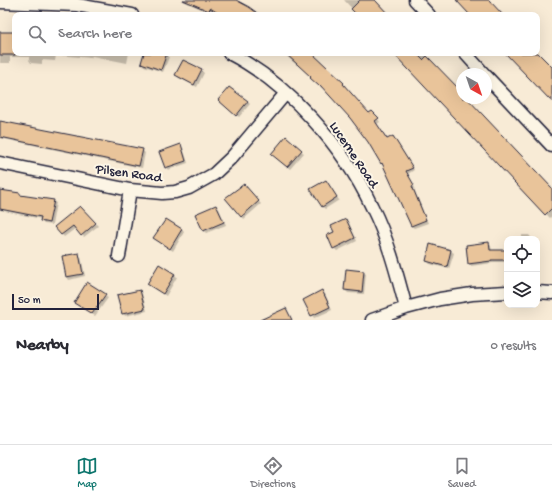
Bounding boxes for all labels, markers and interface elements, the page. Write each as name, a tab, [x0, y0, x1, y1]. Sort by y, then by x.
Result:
search box	[12, 12, 540, 56]
icon: search	[26, 23, 48, 45]
text: Search here	[58, 25, 132, 43]
north arrow	[456, 68, 492, 104]
street label: Lucerne Road	[325, 119, 382, 193]
street label: Pilsen Road	[93, 161, 165, 188]
map controls	[504, 236, 540, 308]
button: locate	[504, 236, 540, 272]
button: layers	[504, 272, 540, 308]
scale bar	[12, 292, 99, 311]
text: 50 m	[18, 295, 40, 307]
text: Nearby	[16, 336, 69, 356]
text: 0 results	[490, 339, 536, 354]
tab: Map	[76, 455, 98, 491]
tab: Directions	[251, 455, 295, 491]
tab: Saved	[448, 455, 476, 491]

